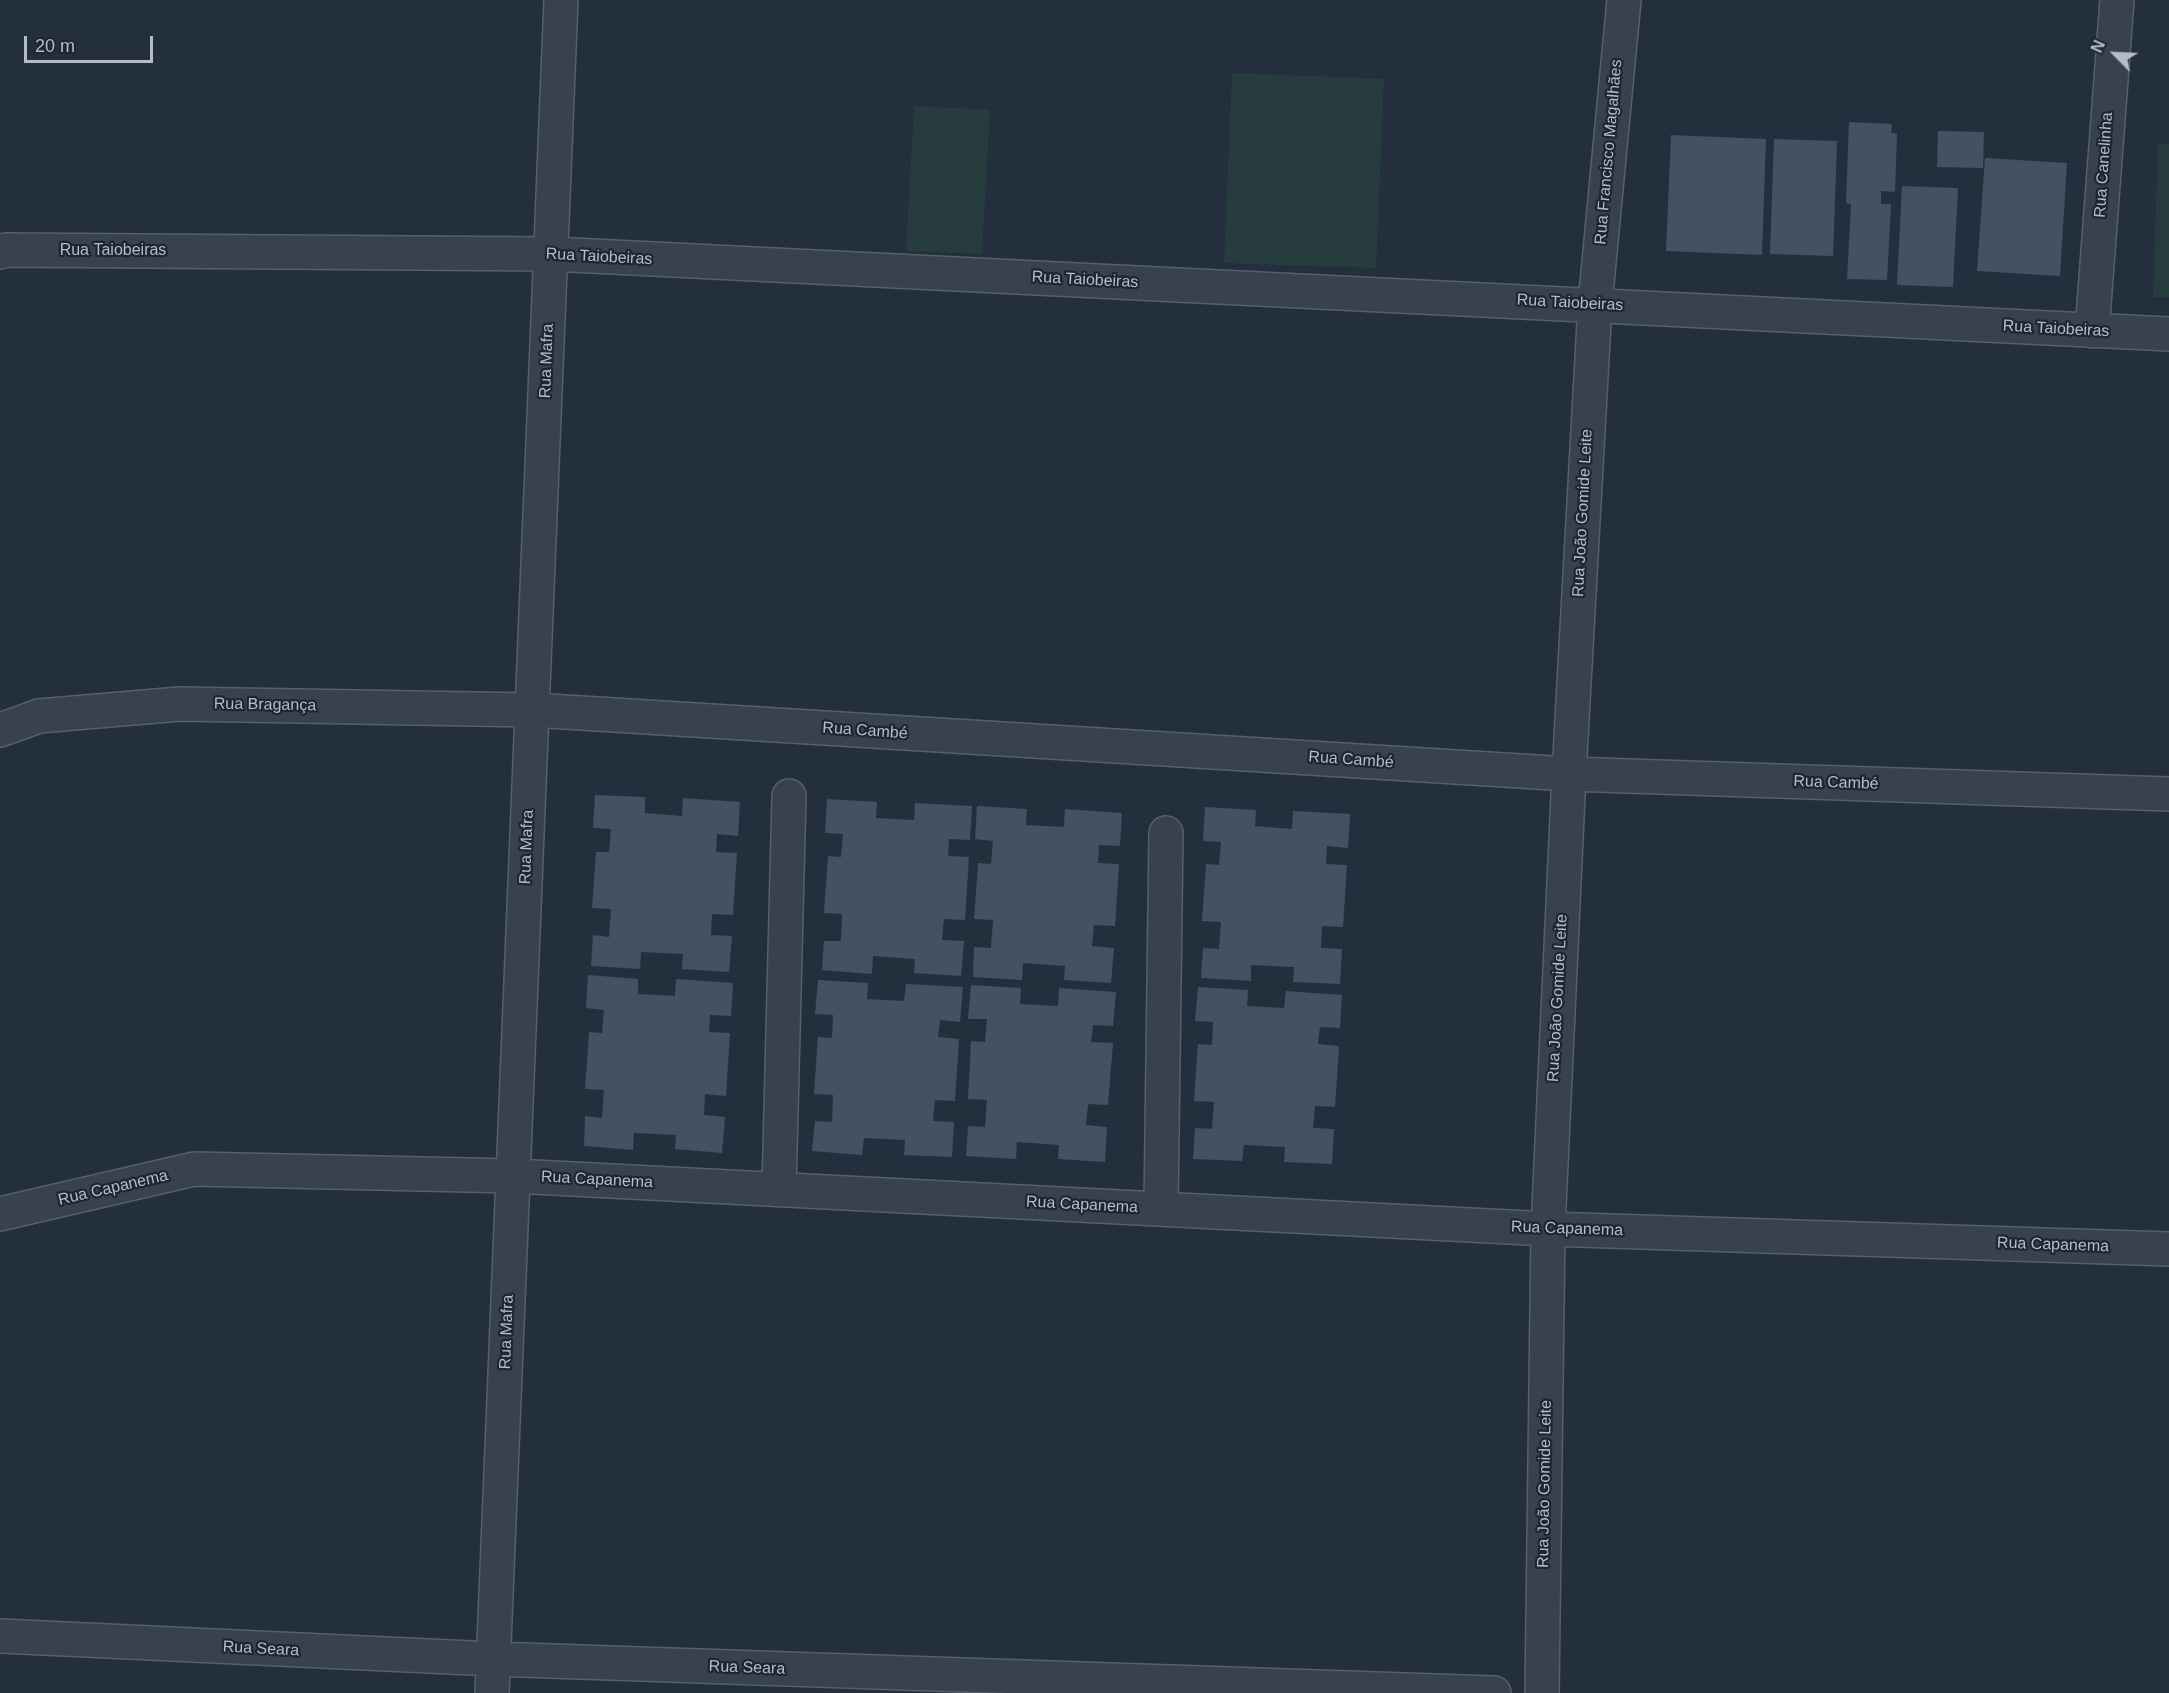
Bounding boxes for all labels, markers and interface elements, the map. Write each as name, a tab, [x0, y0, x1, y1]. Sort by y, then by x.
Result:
scale bar	[27, 24, 156, 62]
north arrow	[2085, 24, 2145, 84]
text: 20 m	[35, 36, 75, 56]
text: N	[2088, 38, 2108, 55]
street label: Rua Francisco Magalhães	[1591, 59, 1627, 245]
street label: Rua Canelinha	[2091, 112, 2117, 218]
street label: Rua Taiobeiras	[60, 241, 166, 261]
street label: Rua Taiobeiras	[545, 245, 653, 269]
street label: Rua Taiobeiras	[1031, 268, 1139, 292]
street label: Rua Taiobeiras	[1516, 291, 1624, 315]
street label: Rua Taiobeiras	[2002, 317, 2110, 341]
street label: Rua Mafra	[536, 323, 558, 399]
street label: Rua João Gomide Leite	[1569, 429, 1597, 597]
street label: Rua Bragança	[214, 695, 316, 715]
street label: Rua Cambé	[822, 718, 908, 744]
street label: Rua Cambé	[1308, 747, 1394, 773]
street label: Rua Cambé	[1793, 772, 1879, 794]
street label: Rua Mafra	[516, 809, 538, 885]
street label: Rua João Gomide Leite	[1544, 914, 1572, 1082]
street label: Rua Capanema	[56, 1166, 170, 1210]
street label: Rua Capanema	[541, 1167, 653, 1193]
street label: Rua Capanema	[1026, 1192, 1138, 1218]
street label: Rua Capanema	[1511, 1217, 1623, 1241]
street label: Rua Capanema	[1997, 1233, 2109, 1257]
street label: Rua Mafra	[496, 1294, 518, 1370]
street label: Rua João Gomide Leite	[1534, 1400, 1556, 1568]
street label: Rua Seara	[222, 1637, 300, 1661]
street label: Rua Seara	[708, 1657, 786, 1679]

